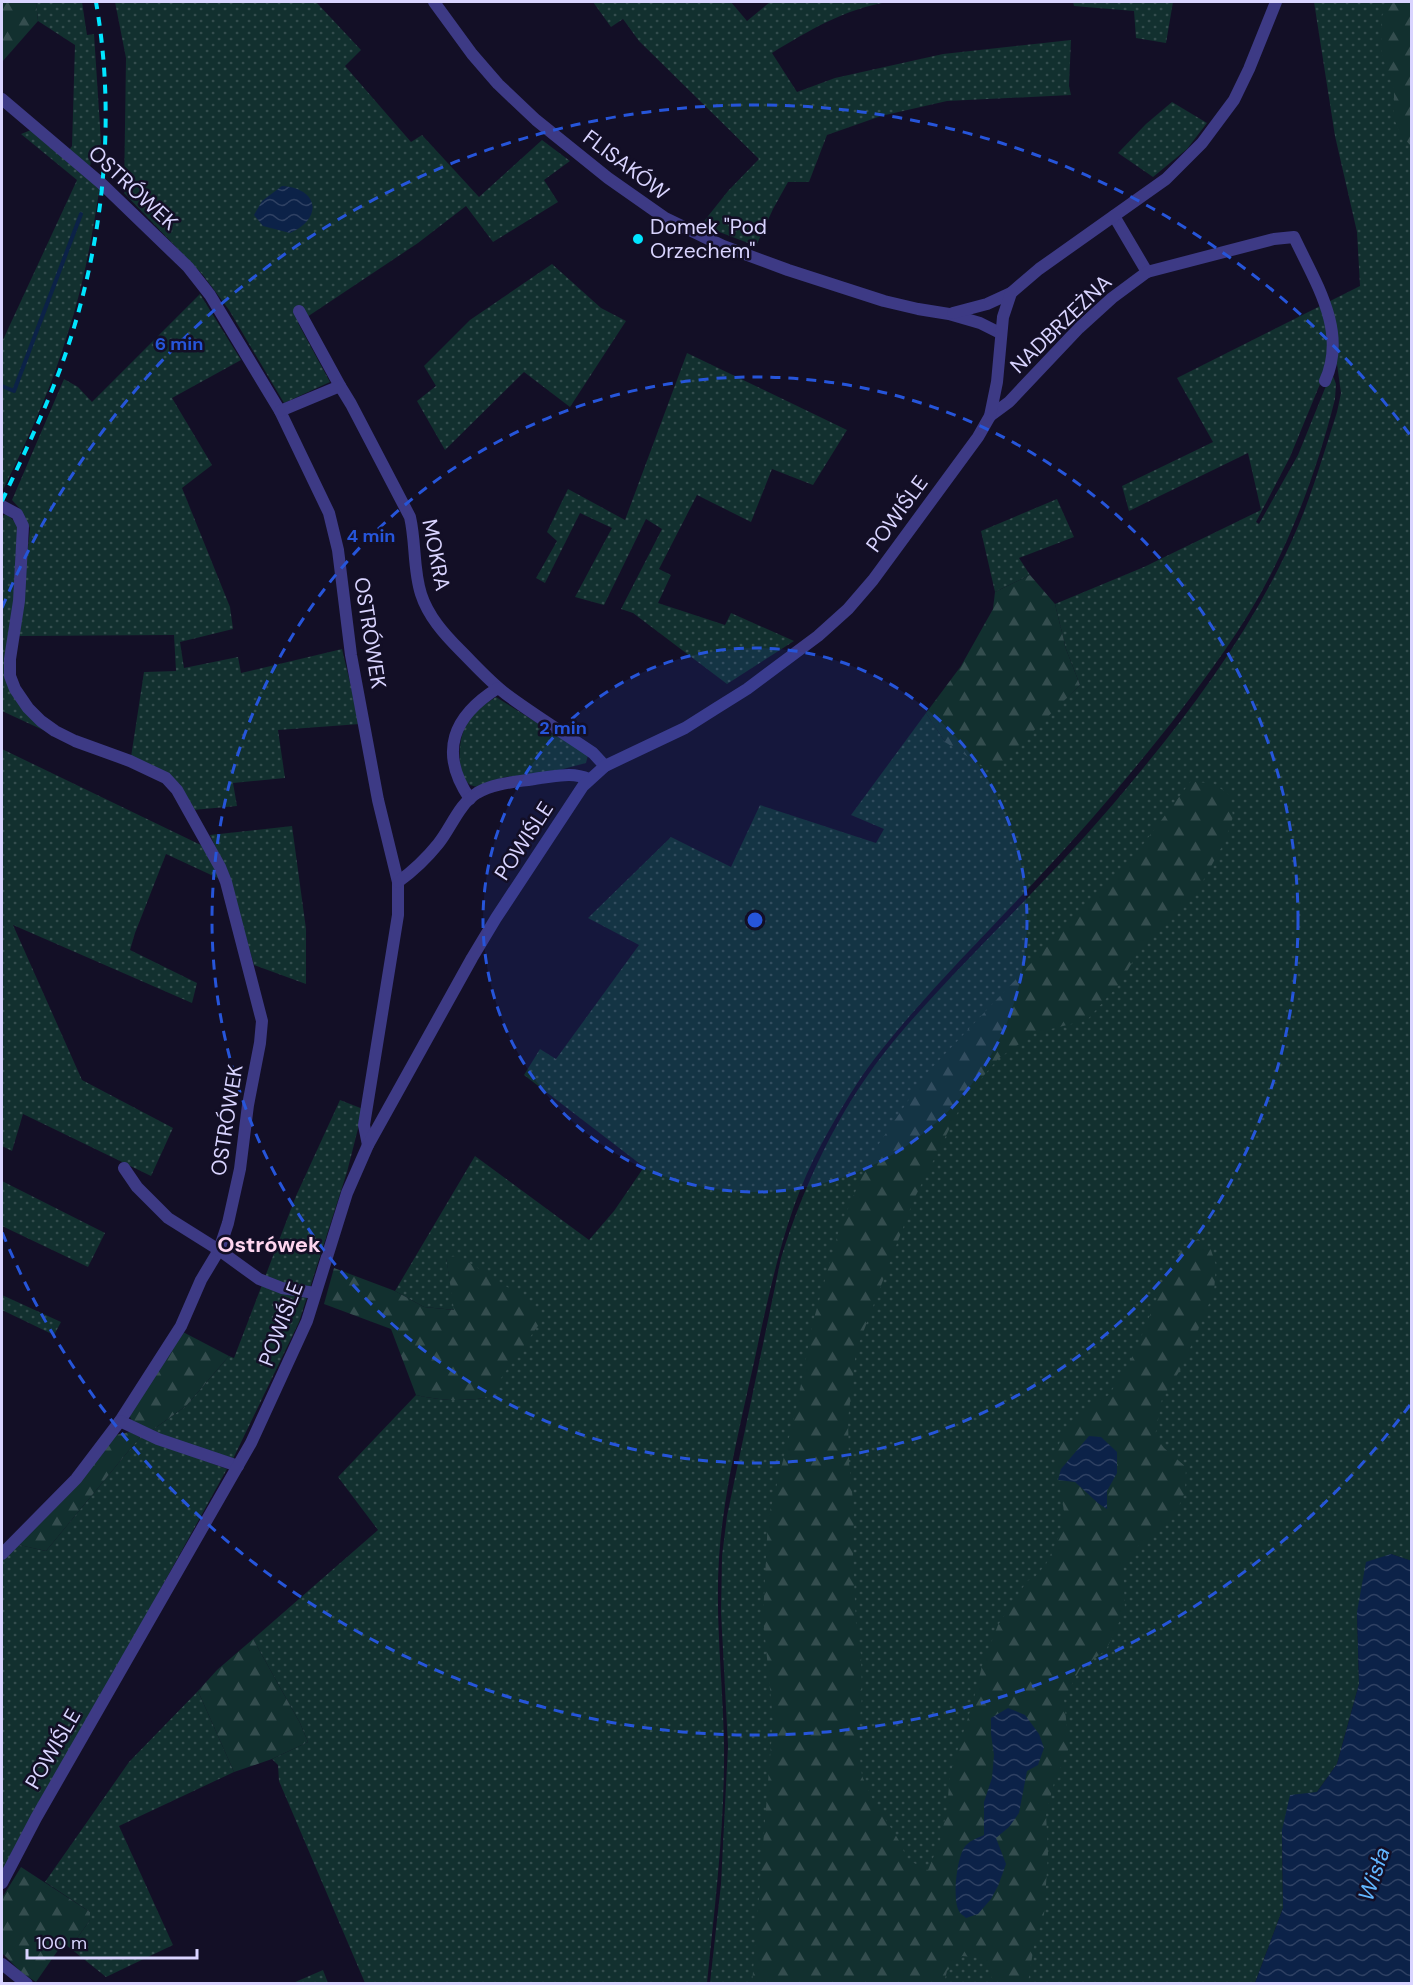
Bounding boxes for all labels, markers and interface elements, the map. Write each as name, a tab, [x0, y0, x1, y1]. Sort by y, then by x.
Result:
street label: FLISAKÓW	[577, 123, 675, 207]
street label: OSTRÓWEK	[82, 139, 184, 237]
place label: Domek "Pod Orzechem"	[650, 213, 767, 265]
marker: Domek "Pod Orzechem"	[631, 232, 645, 246]
street label: NADBRZEŻNA	[1004, 268, 1118, 380]
text: 6 min	[155, 332, 203, 356]
street label: POWIŚLE	[860, 470, 934, 558]
street label: MOKRA	[415, 517, 457, 593]
text: 4 min	[347, 524, 395, 548]
street label: OSTRÓWEK	[347, 575, 393, 691]
text: 2 min	[539, 716, 587, 740]
street label: POWIŚLE	[488, 796, 560, 886]
centre of rings	[745, 910, 765, 930]
street label: OSTRÓWEK	[204, 1062, 250, 1178]
district label: Ostrówek	[217, 1230, 321, 1259]
street label: POWIŚLE	[252, 1278, 310, 1370]
street label: POWIŚLE	[19, 1704, 87, 1794]
water label: Wisła	[1351, 1843, 1397, 1905]
scale bar	[27, 1922, 196, 1960]
text: 100 m	[36, 1931, 87, 1955]

